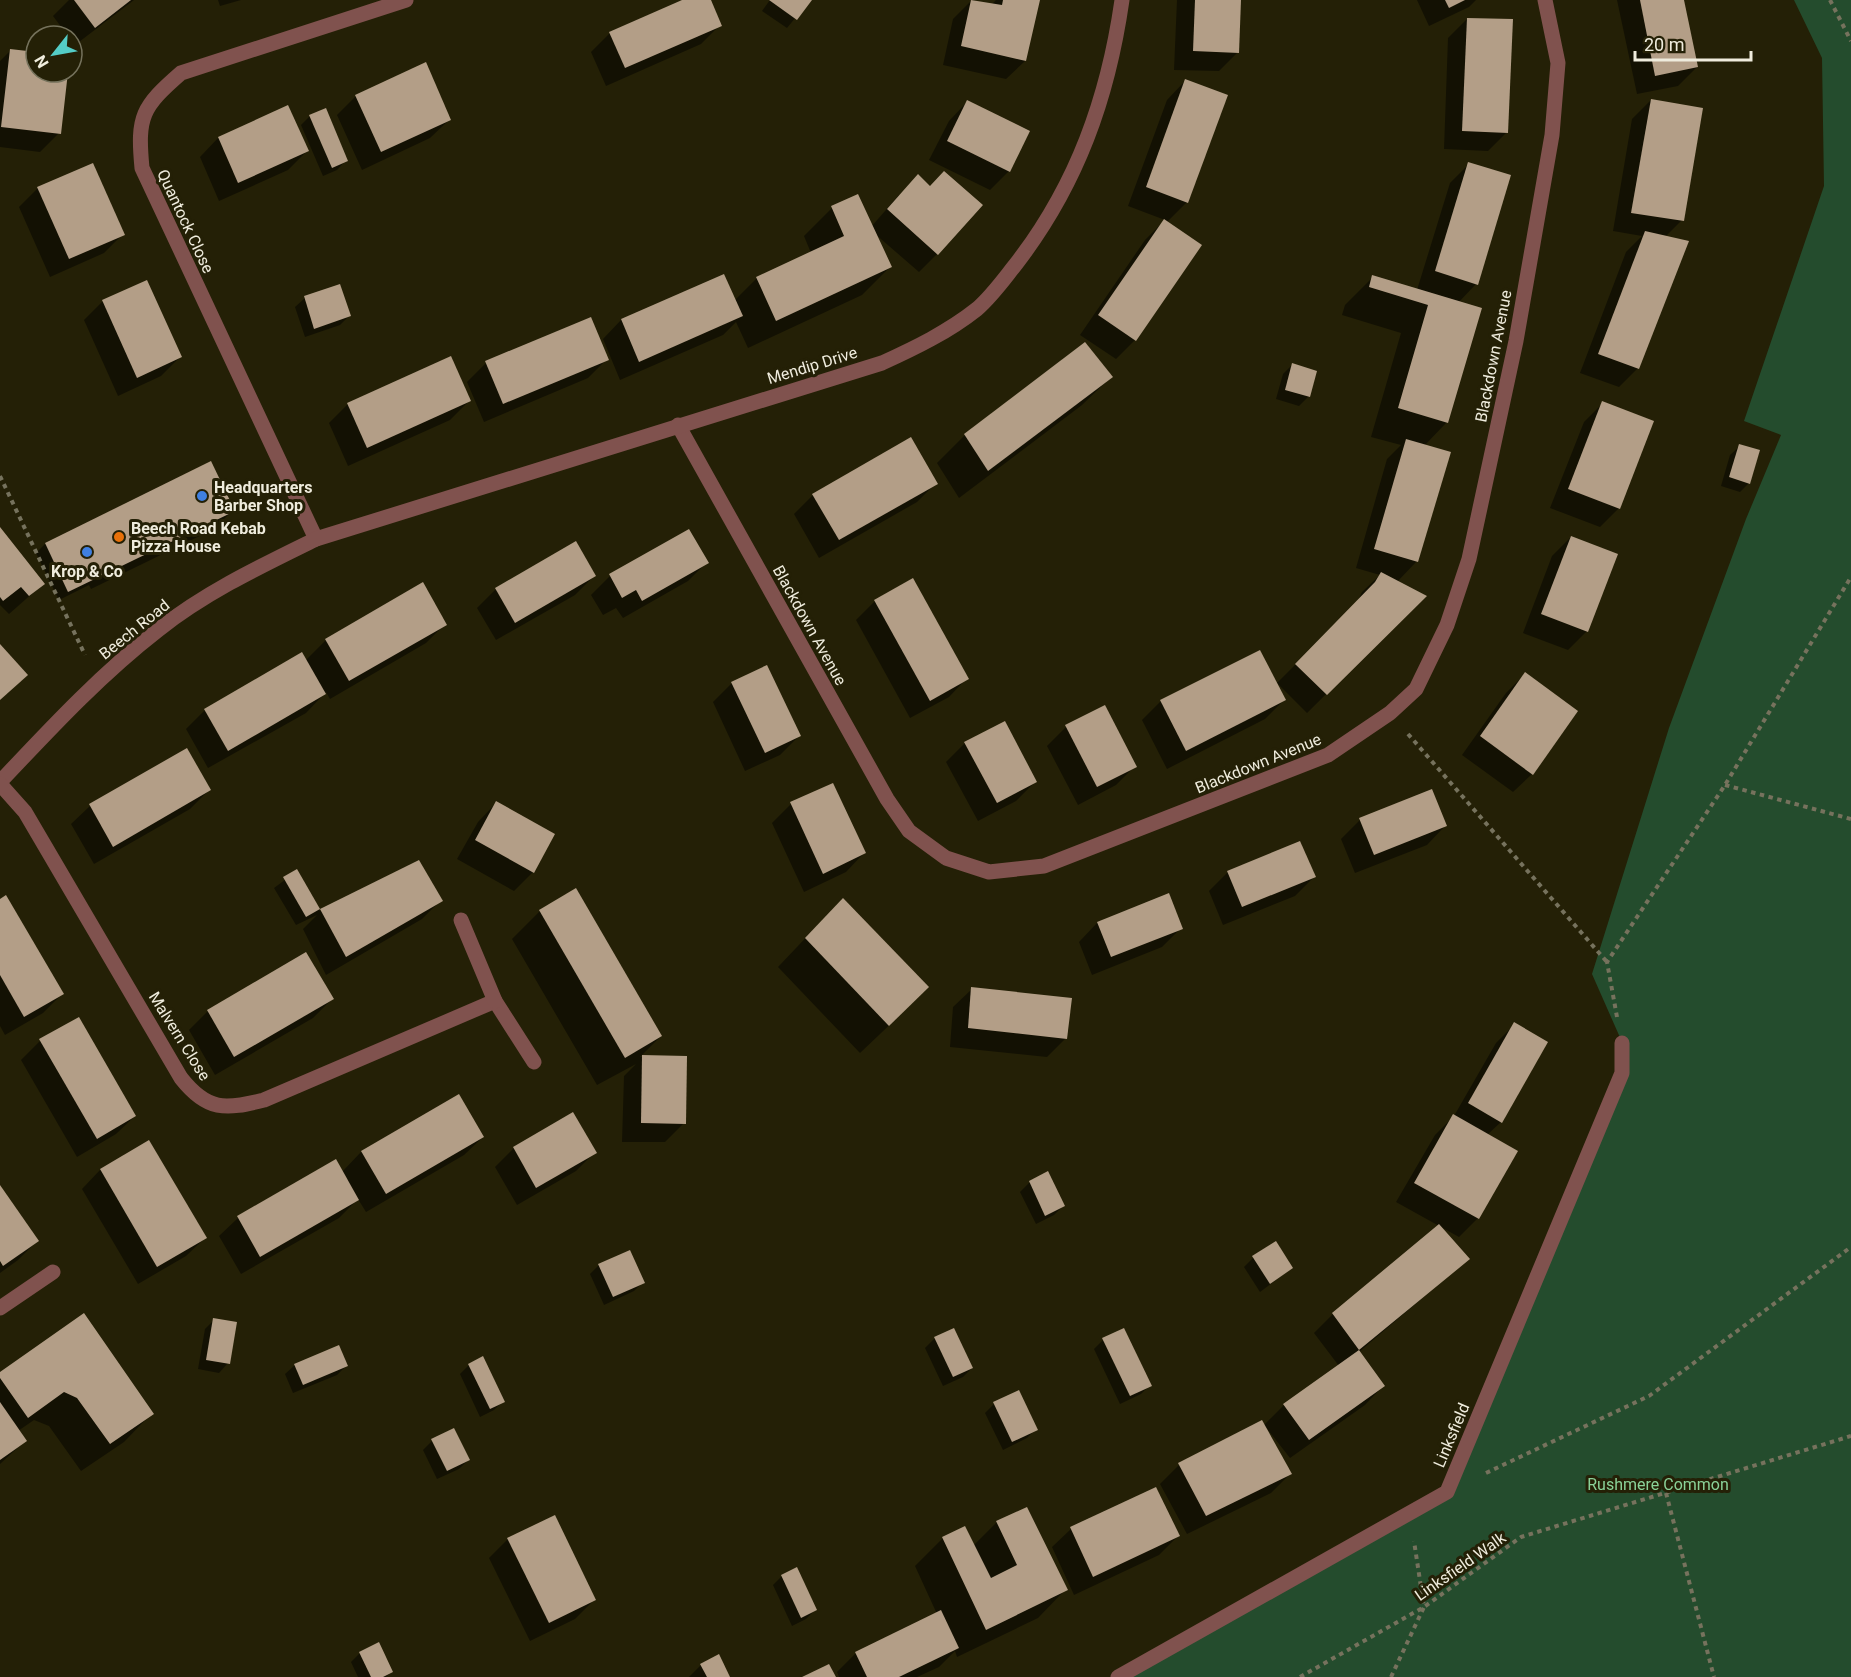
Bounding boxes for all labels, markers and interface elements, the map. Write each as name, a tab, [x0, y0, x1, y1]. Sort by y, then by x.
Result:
north arrow	[24, 24, 84, 84]
scale bar	[1635, 24, 1750, 62]
text: 20 m	[1644, 34, 1684, 55]
text: N	[31, 52, 53, 71]
street label: Quantock Close	[153, 166, 218, 276]
street label: Blackdown Avenue	[1471, 288, 1516, 424]
street label: Mendip Drive	[765, 343, 859, 388]
place label: Headquarters Barber Shop	[214, 478, 312, 515]
marker: Headquarters Barber Shop	[195, 489, 209, 503]
place label: Beech Road Kebab Pizza House	[131, 519, 266, 556]
marker: Beech Road Kebab Pizza House	[112, 530, 126, 544]
marker: Krop & Co	[80, 545, 94, 559]
place label: Krop & Co	[51, 562, 123, 581]
street label: Blackdown Avenue	[769, 562, 850, 689]
street label: Beech Road	[95, 595, 173, 663]
street label: Blackdown Avenue	[1192, 730, 1324, 797]
street label: Malvern Close	[145, 988, 214, 1084]
street label: Linksfield	[1429, 1400, 1473, 1470]
park label: Rushmere Common	[1587, 1475, 1729, 1494]
street label: Linksfield Walk	[1411, 1528, 1510, 1605]

